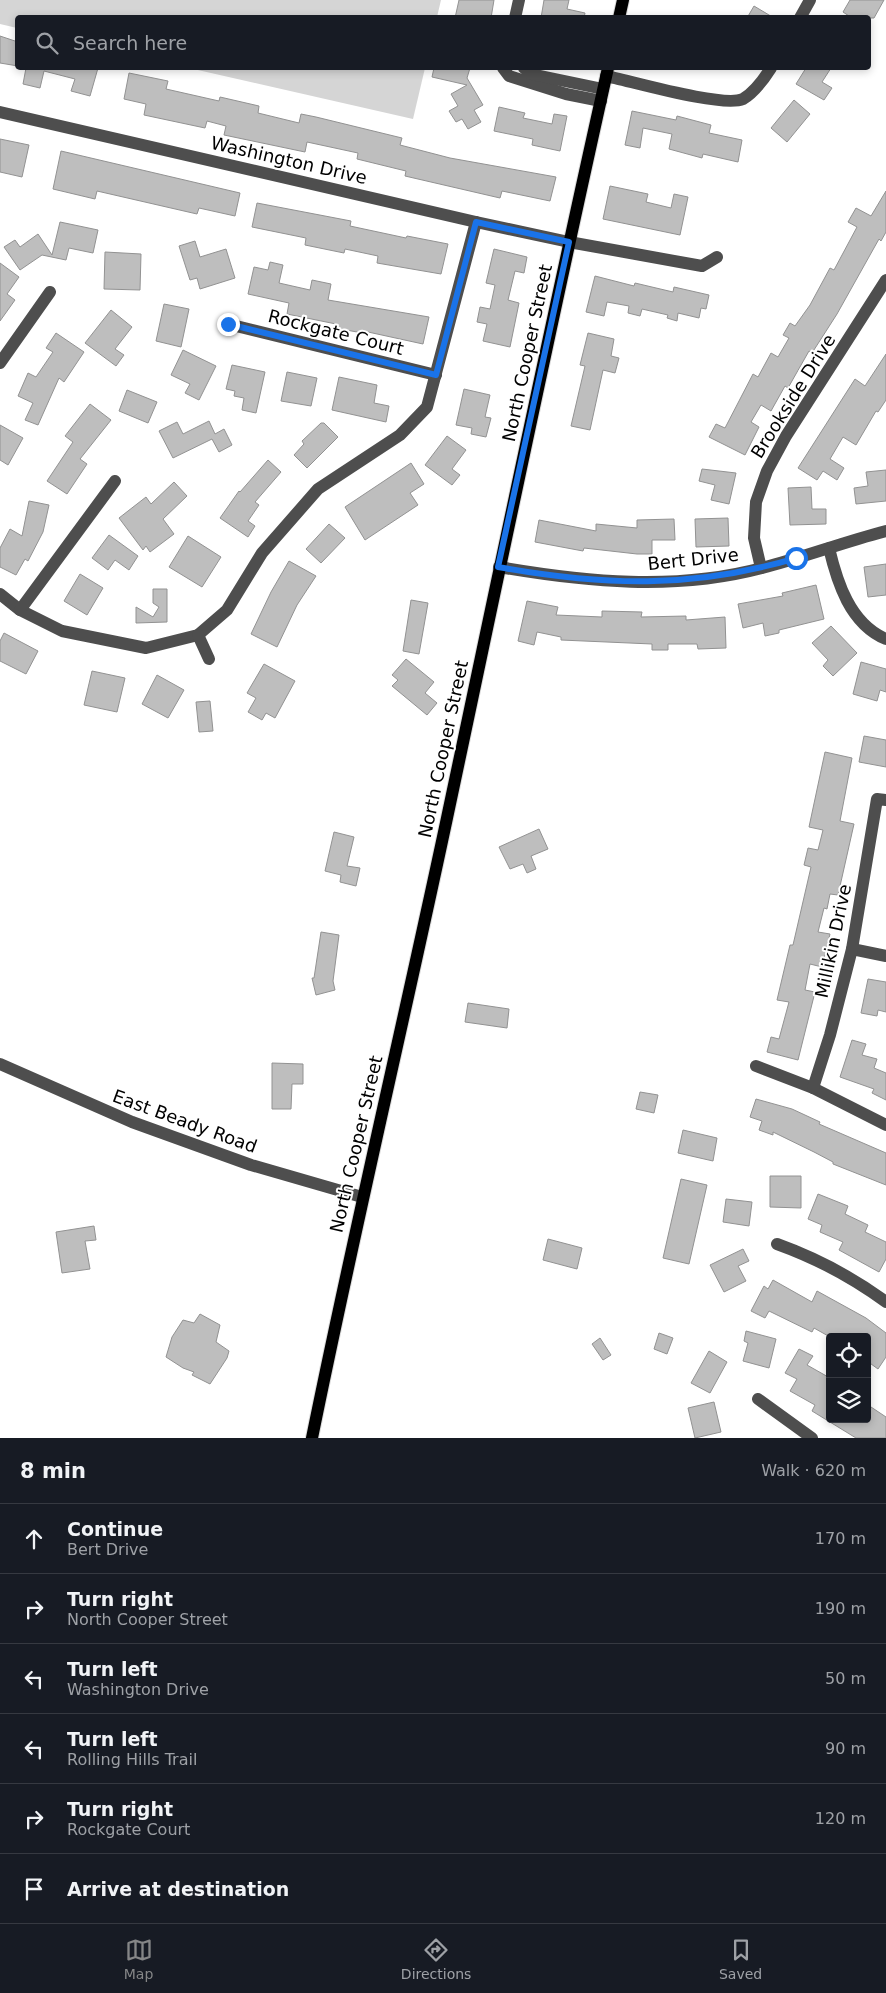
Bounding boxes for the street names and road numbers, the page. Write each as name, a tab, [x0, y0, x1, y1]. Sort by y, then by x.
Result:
street label: Washington Drive	[209, 132, 369, 188]
street label: North Cooper Street	[498, 262, 556, 444]
street label: Rockgate Court	[266, 305, 406, 359]
street label: Brookside Drive	[746, 330, 840, 462]
street label: Bert Drive	[646, 544, 740, 574]
street label: North Cooper Street	[414, 658, 472, 840]
street label: Millikin Drive	[811, 882, 855, 1000]
street label: North Cooper Street	[325, 1053, 387, 1235]
street label: East Beady Road	[110, 1085, 260, 1157]

